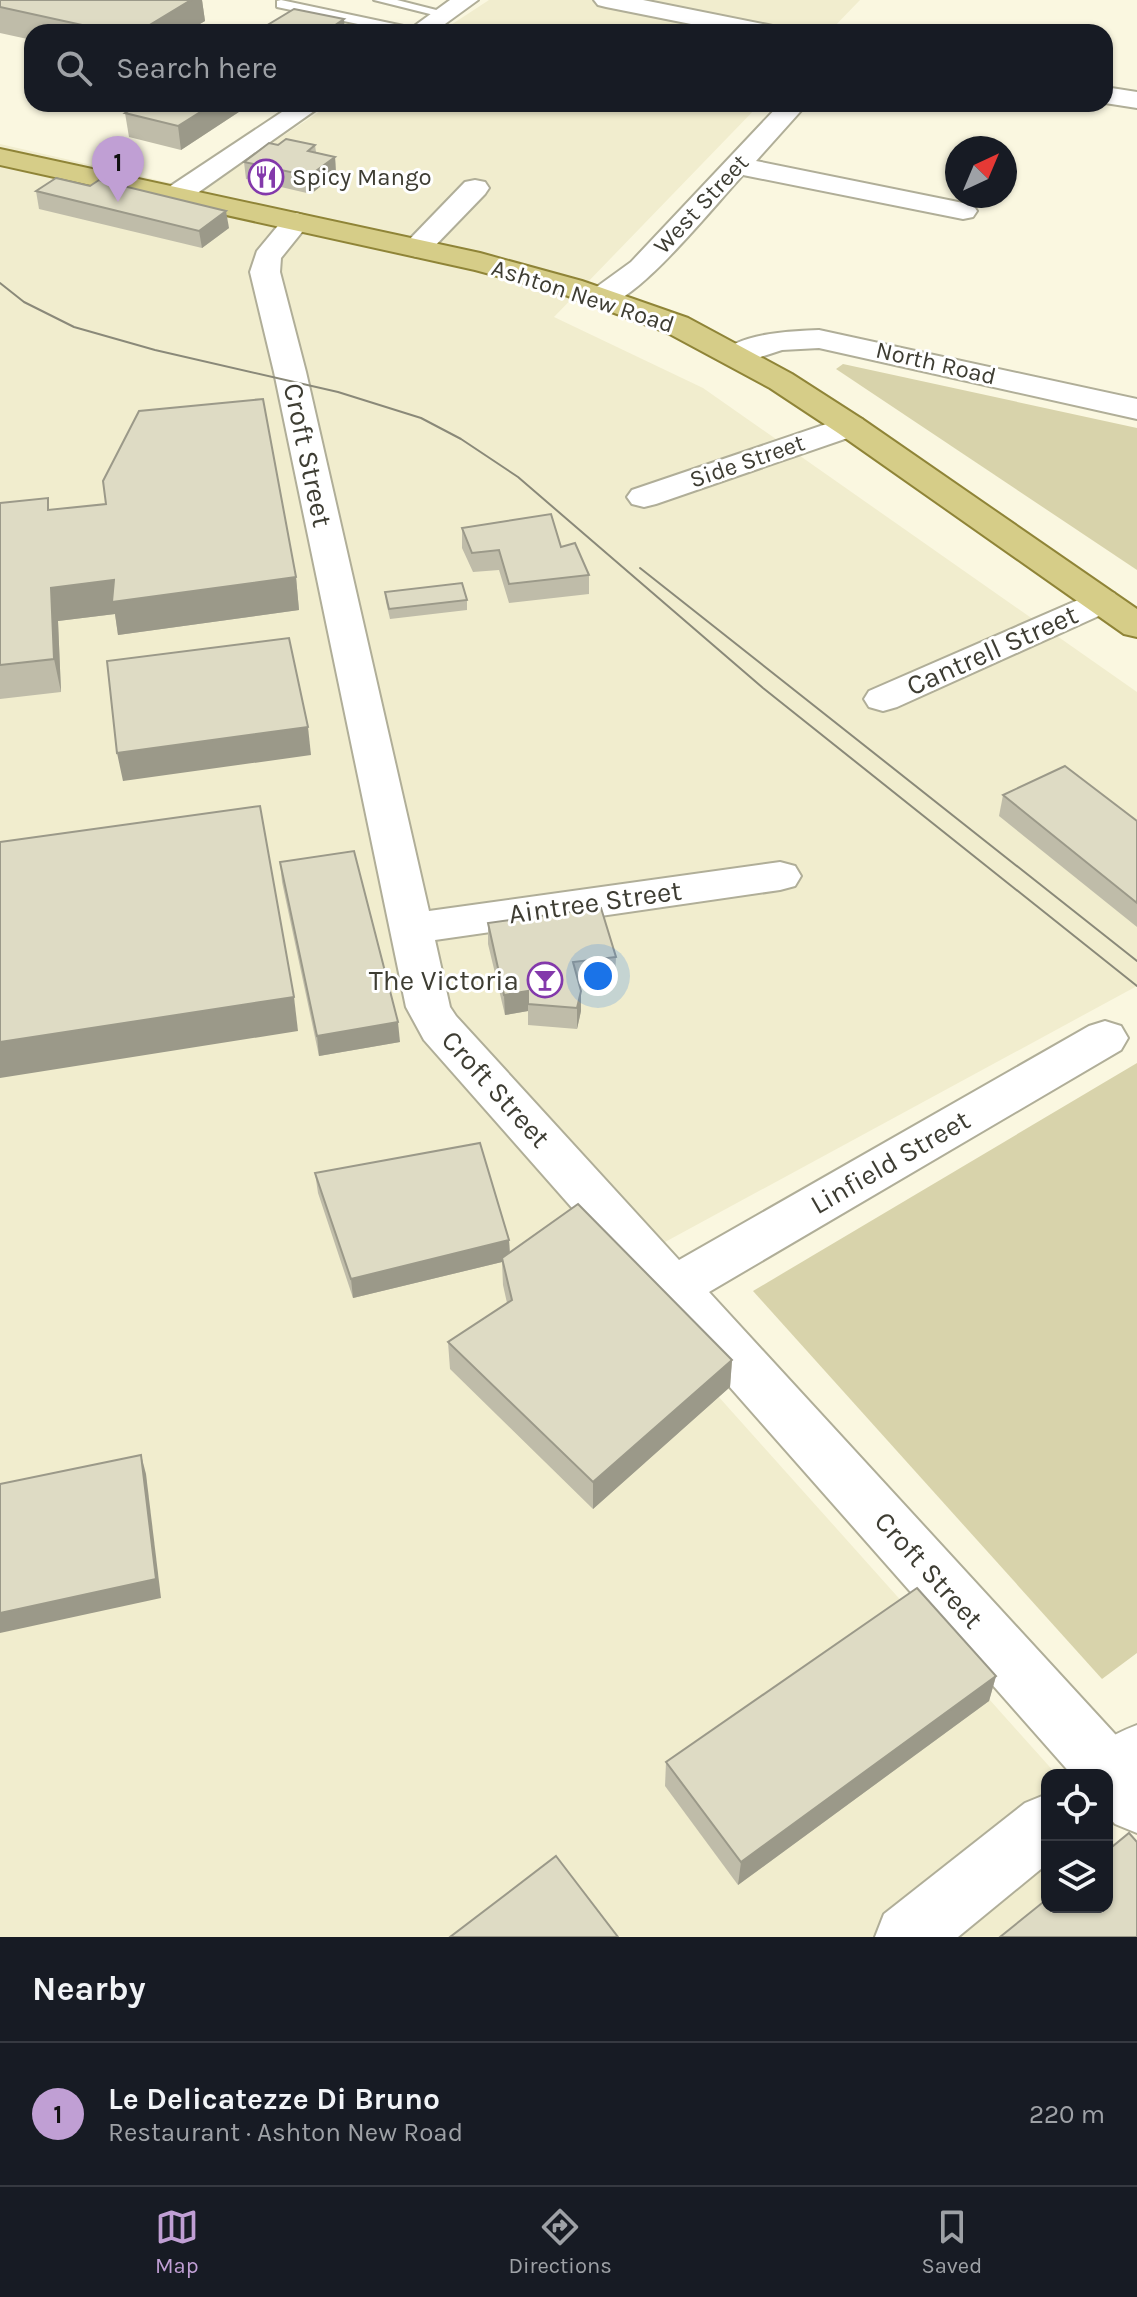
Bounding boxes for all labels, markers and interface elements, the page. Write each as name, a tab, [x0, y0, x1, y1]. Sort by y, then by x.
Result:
search box	[24, 24, 1113, 112]
icon: search	[52, 46, 96, 90]
text: Search here	[116, 50, 277, 86]
pin: 1	[92, 136, 144, 202]
north arrow	[945, 136, 1017, 208]
street label: West Street	[648, 148, 754, 260]
restaurant icon: Spicy Mango	[247, 158, 285, 196]
place label: Spicy Mango	[292, 163, 432, 191]
street label: Ashton New Road	[488, 253, 678, 339]
street label: North Road	[873, 336, 999, 390]
street label: Croft Street	[277, 380, 339, 530]
street label: Side Street	[686, 428, 808, 494]
street label: Cantrell Street	[901, 598, 1083, 702]
street label: Aintree Street	[506, 874, 684, 930]
your location	[578, 956, 618, 996]
bar icon: The Victoria	[526, 961, 564, 999]
place label: The Victoria	[369, 964, 519, 997]
street label: Croft Street	[435, 1024, 557, 1154]
street label: Linfield Street	[804, 1103, 976, 1221]
street label: Croft Street	[868, 1505, 990, 1635]
map controls	[1041, 1769, 1113, 1913]
button: locate	[1041, 1769, 1113, 1841]
button: layers	[1041, 1841, 1113, 1913]
text: Nearby	[32, 1969, 146, 2009]
text: Le Delicatezze Di Bruno	[108, 2081, 440, 2117]
text: 1	[53, 2099, 63, 2130]
text: 220 m	[1029, 2099, 1105, 2130]
text: Restaurant · Ashton New Road	[108, 2117, 463, 2148]
tab: Map	[155, 2205, 199, 2279]
tab: Directions	[508, 2205, 612, 2279]
tab: Saved	[921, 2205, 982, 2279]

